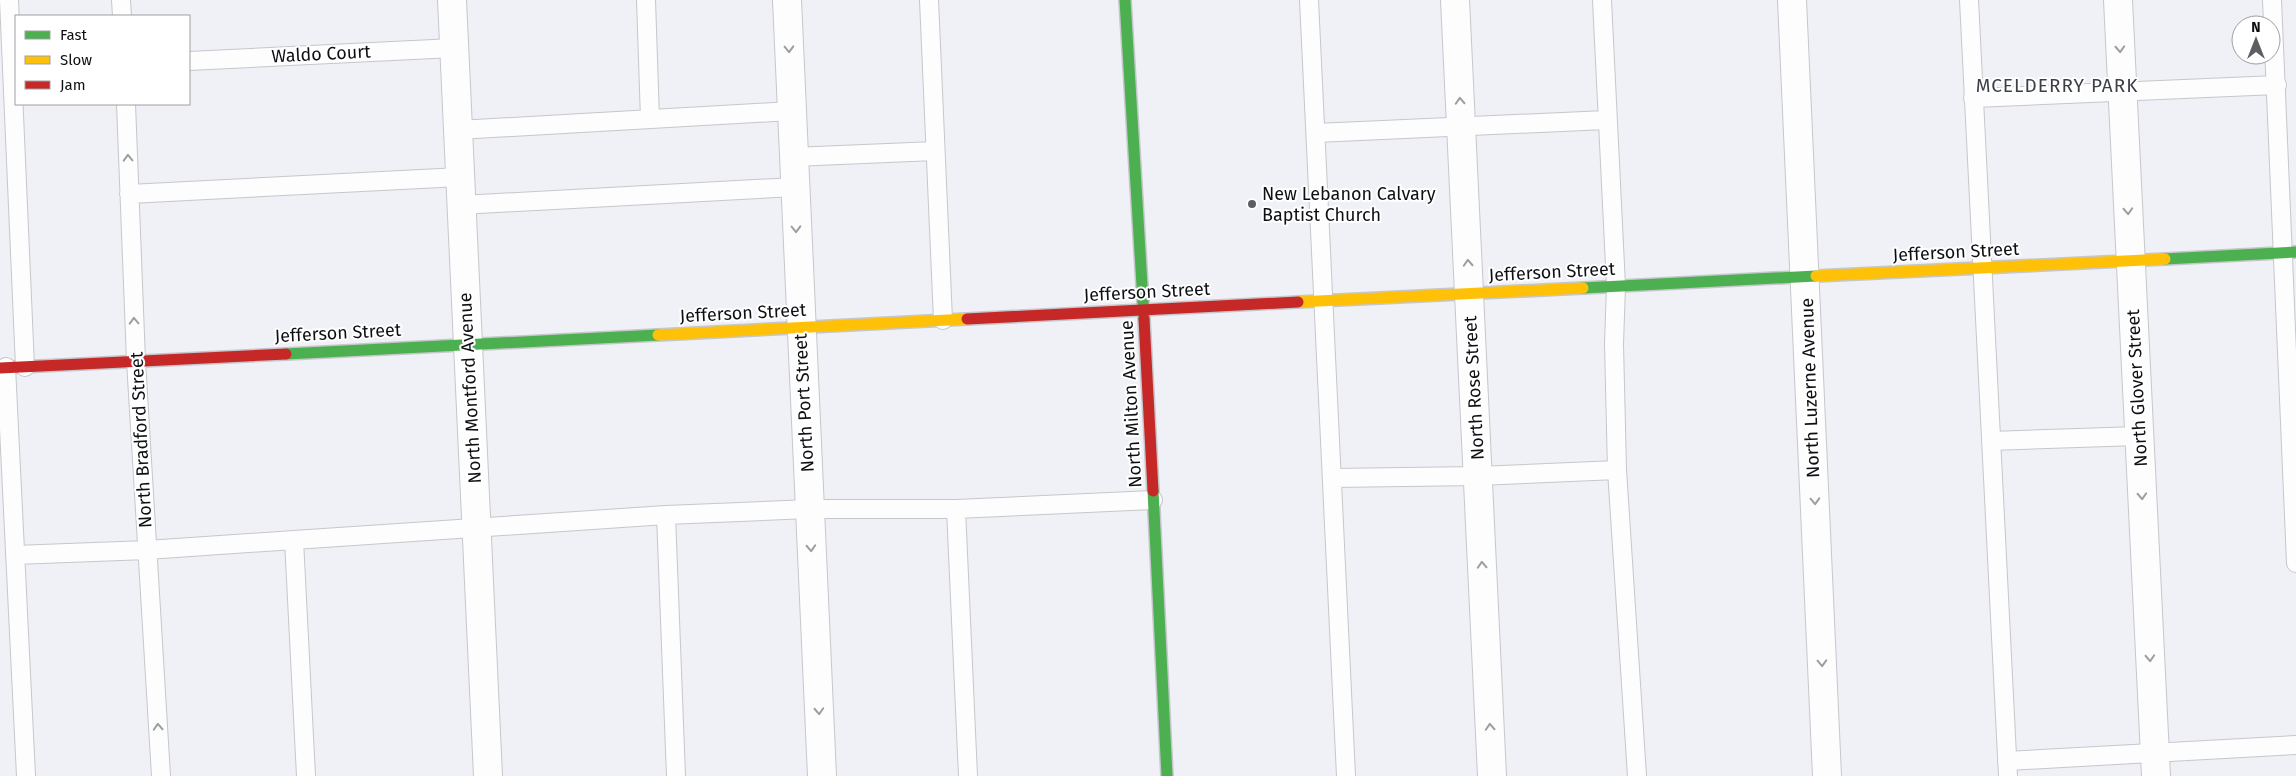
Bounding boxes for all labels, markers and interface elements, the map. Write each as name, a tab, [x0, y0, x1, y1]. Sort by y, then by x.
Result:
legend	[15, 15, 190, 105]
north arrow	[2231, 15, 2281, 65]
text: N	[2251, 19, 2261, 36]
text: Fast	[60, 26, 87, 44]
street label: Waldo Court	[271, 40, 372, 68]
one-way arrow	[783, 45, 794, 53]
one-way arrow	[2115, 45, 2126, 53]
text: Slow	[60, 51, 92, 69]
district label: MCELDERRY PARK	[1976, 74, 2138, 97]
text: Jam	[60, 76, 86, 94]
one-way arrow	[1455, 96, 1465, 104]
one-way arrow	[122, 154, 133, 162]
place label: New Lebanon Calvary Baptist Church	[1262, 183, 1436, 226]
marker: New Lebanon Calvary Baptist Church	[1246, 198, 1258, 210]
one-way arrow	[2123, 207, 2134, 215]
one-way arrow	[791, 225, 802, 233]
street label: Jefferson Street	[1892, 238, 2020, 266]
street label: Jefferson Street	[1488, 258, 1616, 286]
one-way arrow	[1462, 259, 1473, 267]
street label: Jefferson Street	[1083, 278, 1211, 306]
street label: North Montford Avenue	[454, 292, 486, 484]
street label: North Luzerne Avenue	[1796, 298, 1824, 478]
street label: Jefferson Street	[679, 299, 807, 327]
street label: North Glover Street	[2122, 308, 2152, 467]
street label: North Rose Street	[1459, 315, 1489, 461]
one-way arrow	[129, 316, 139, 324]
street label: Jefferson Street	[274, 319, 402, 347]
street label: North Milton Avenue	[1116, 320, 1146, 488]
street label: North Port Street	[789, 333, 819, 473]
street label: North Bradford Street	[125, 351, 157, 529]
one-way arrow	[2137, 492, 2148, 500]
one-way arrow	[1810, 497, 1820, 505]
one-way arrow	[805, 544, 816, 552]
one-way arrow	[1476, 561, 1487, 569]
one-way arrow	[2145, 654, 2156, 662]
one-way arrow	[1817, 660, 1827, 667]
one-way arrow	[813, 707, 824, 715]
one-way arrow	[152, 723, 163, 731]
one-way arrow	[1484, 723, 1495, 731]

